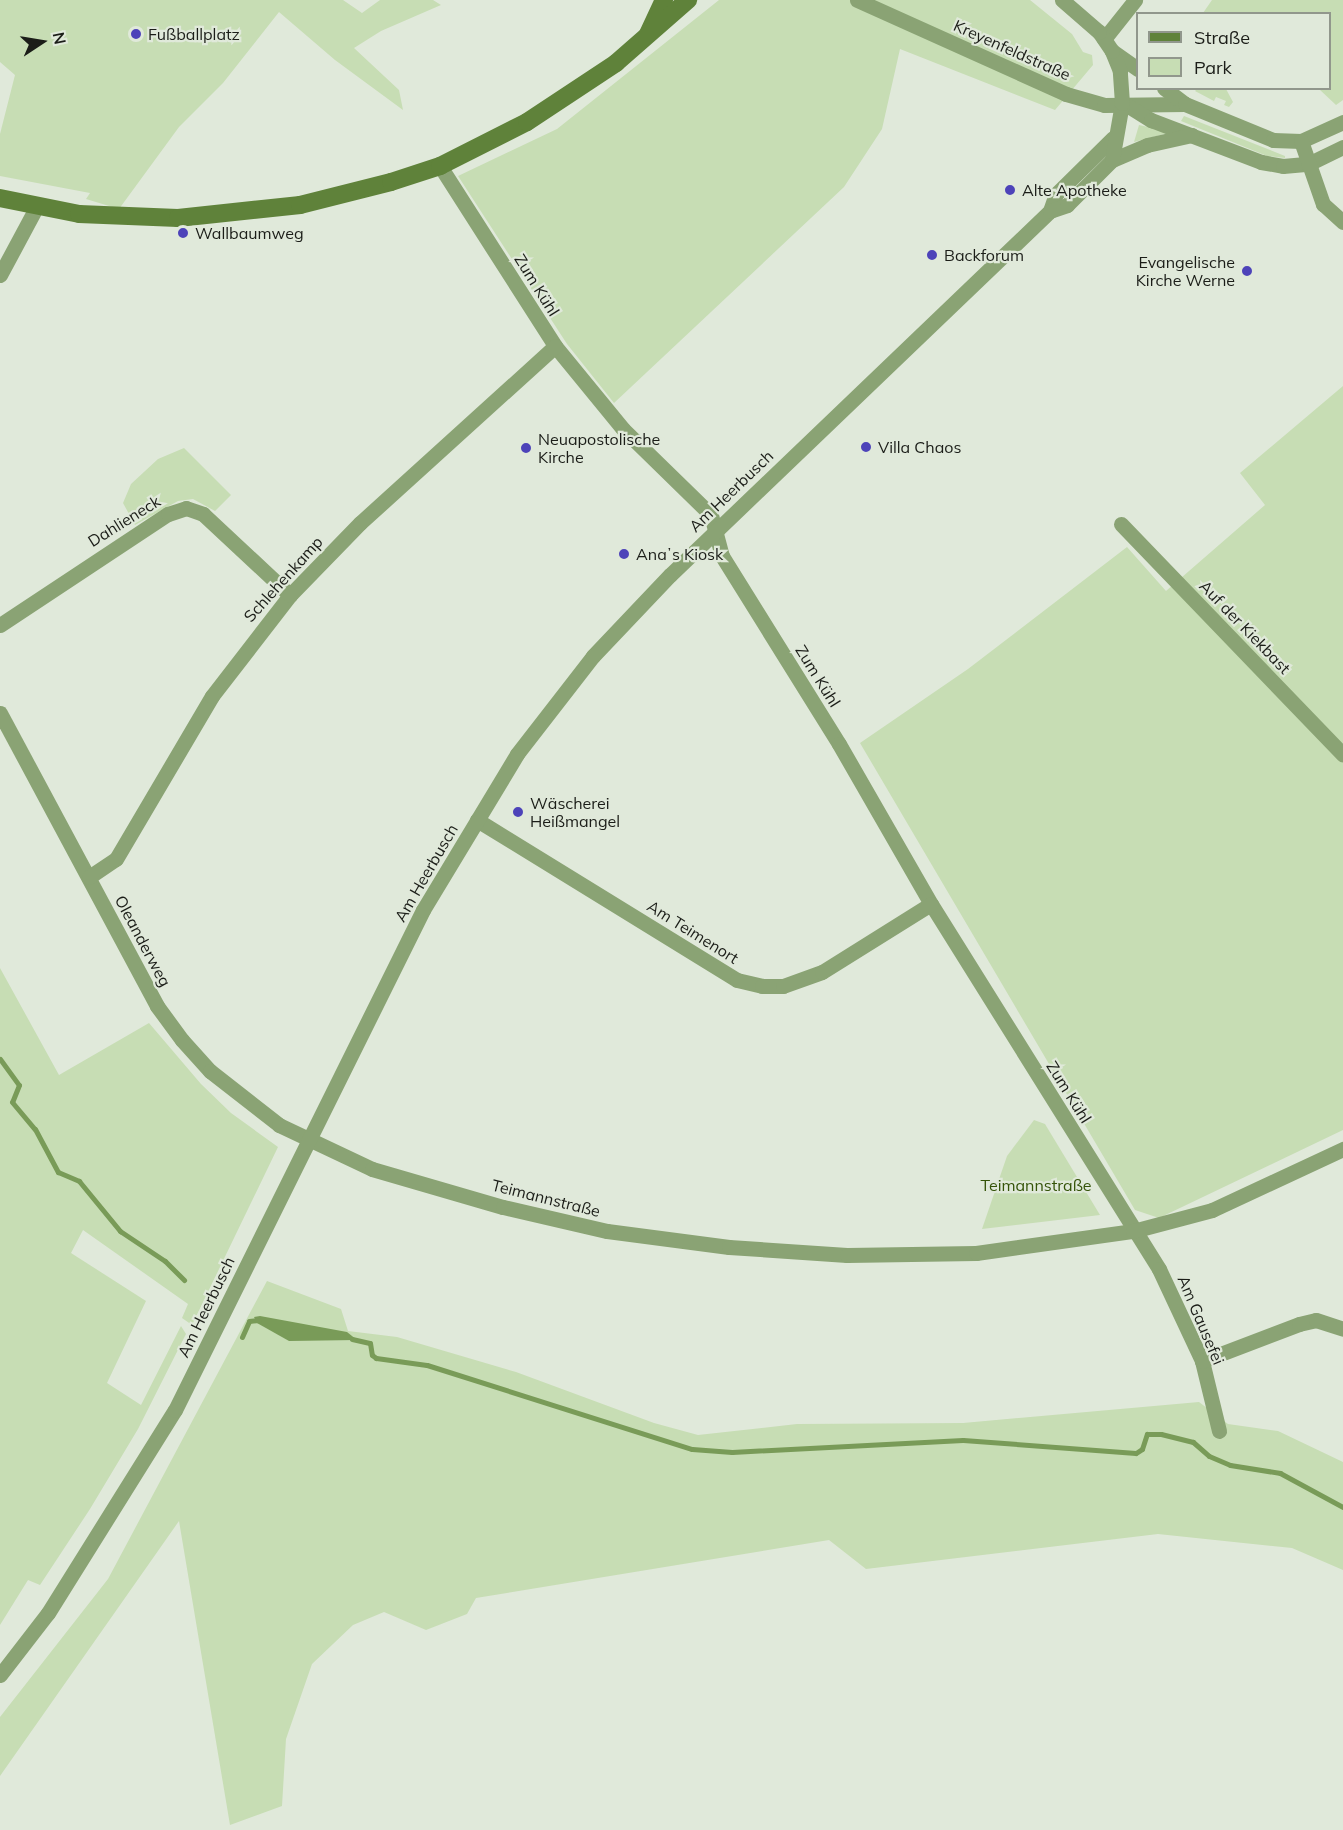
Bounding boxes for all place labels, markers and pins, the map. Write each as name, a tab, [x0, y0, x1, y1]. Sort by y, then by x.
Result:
place label: Fußballplatz	[148, 24, 240, 44]
marker: Fußballplatz	[129, 27, 143, 41]
place label: Alte Apotheke	[1022, 180, 1127, 200]
marker: Alte Apotheke	[1003, 183, 1017, 197]
place label: Wallbaumweg	[195, 223, 304, 243]
marker: Wallbaumweg	[176, 226, 190, 240]
place label: Backforum	[944, 245, 1024, 265]
marker: Backforum	[925, 248, 939, 262]
place label: Evangelische Kirche Werne	[1136, 252, 1235, 290]
marker: Evangelische Kirche Werne	[1240, 264, 1254, 278]
place label: Neuapostolische Kirche	[538, 429, 660, 467]
place label: Villa Chaos	[878, 437, 961, 457]
marker: Villa Chaos	[859, 440, 873, 454]
marker: Neuapostolische Kirche	[519, 441, 533, 455]
place label: Anaʼs Kiosk	[636, 544, 723, 564]
marker: Anaʼs Kiosk	[617, 547, 631, 561]
place label: Wäscherei Heißmangel	[530, 793, 620, 831]
marker: Wäscherei Heißmangel	[511, 805, 525, 819]

